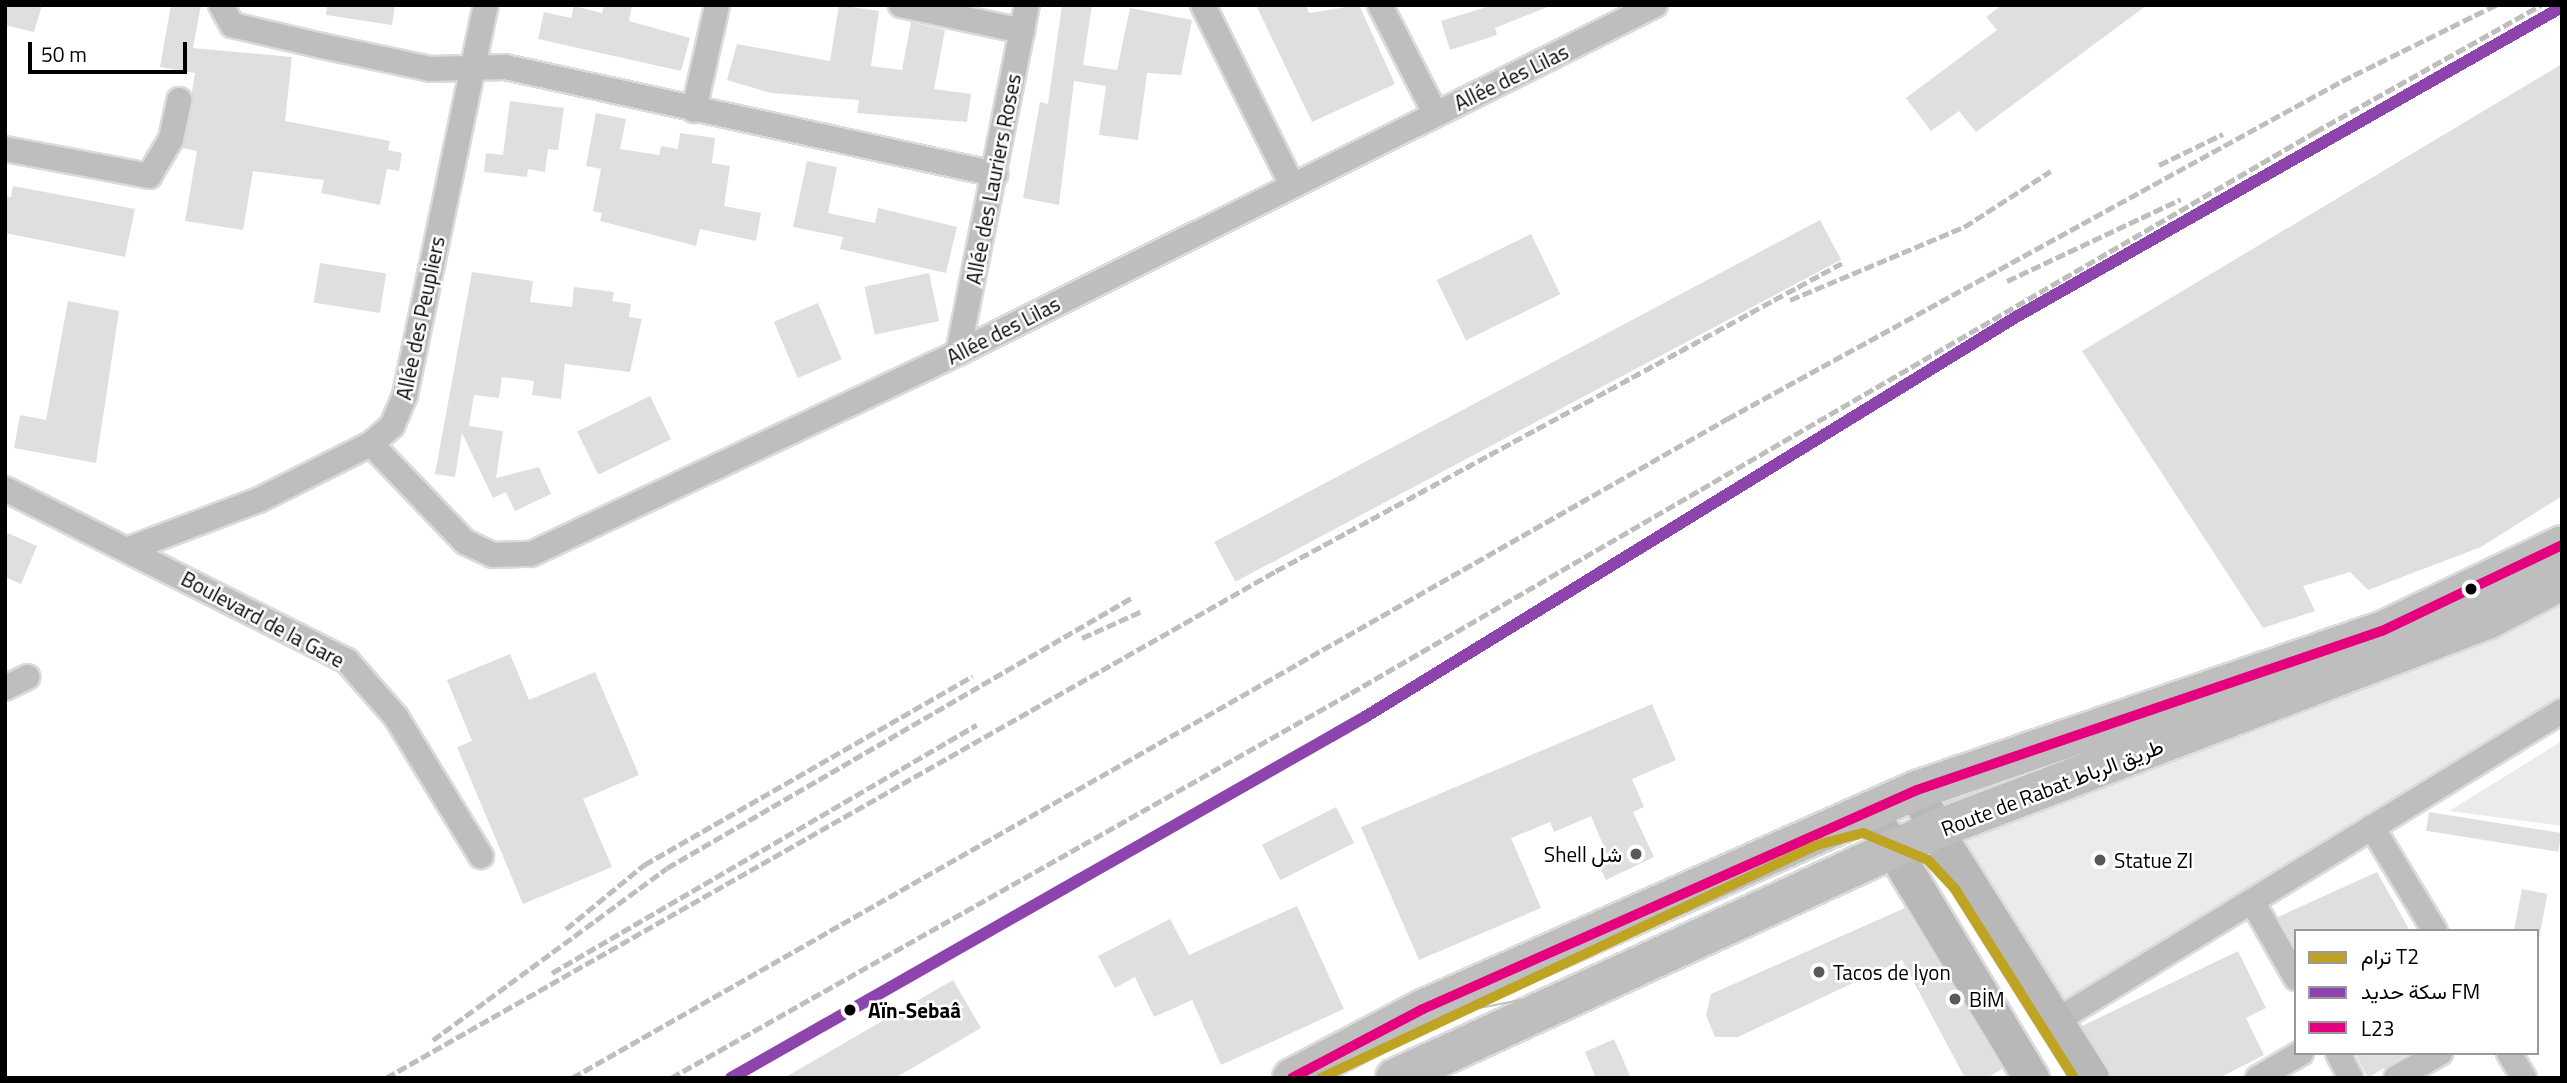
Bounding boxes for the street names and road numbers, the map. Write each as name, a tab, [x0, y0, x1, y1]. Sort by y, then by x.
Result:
street label: Allée des Lilas	[1450, 39, 1572, 115]
street label: Allée des Lauriers Roses	[960, 72, 1026, 286]
street label: Allée des Peupliers	[390, 234, 450, 402]
street label: Allée des Lilas	[942, 291, 1064, 369]
street label: Boulevard de la Gare	[177, 565, 349, 673]
street label: Route de Rabat طريق الرباط	[1937, 733, 2167, 841]

